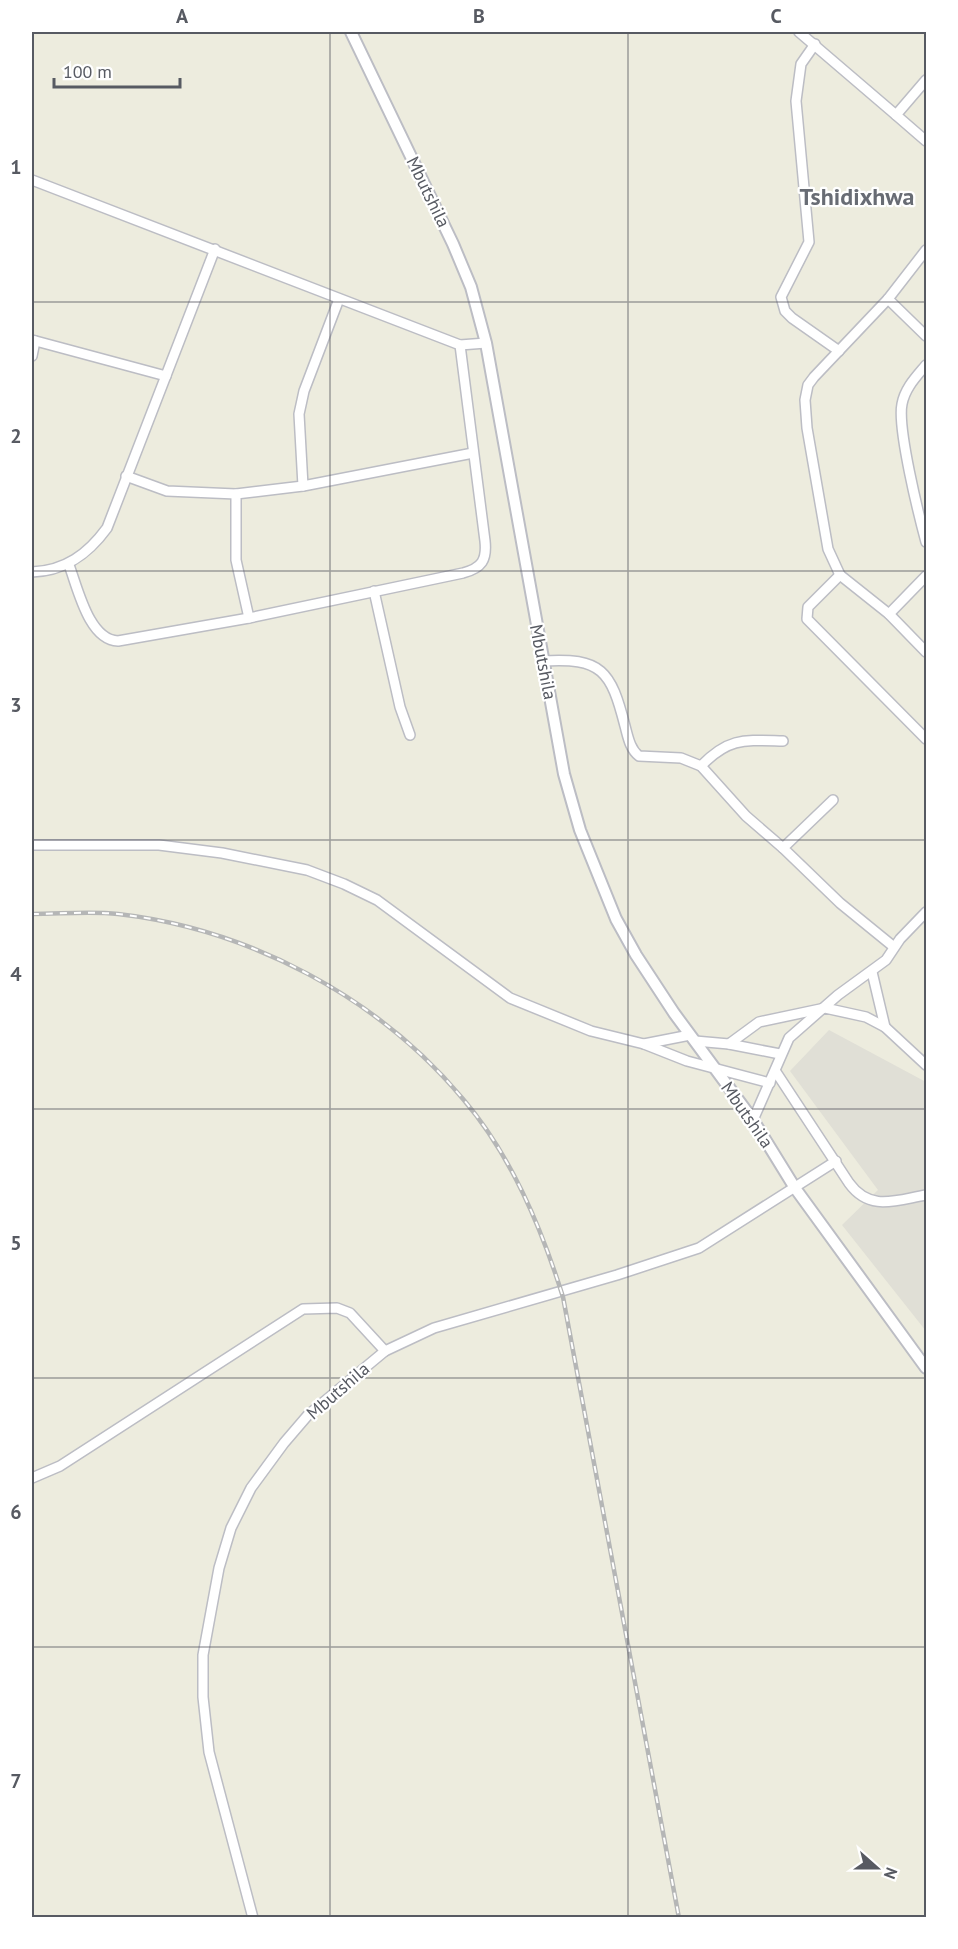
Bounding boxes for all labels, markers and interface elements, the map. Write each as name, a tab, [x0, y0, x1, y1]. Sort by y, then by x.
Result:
text: A	[176, 3, 189, 29]
text: B	[473, 3, 485, 29]
text: C	[770, 3, 782, 29]
scale bar	[54, 51, 180, 89]
text: 100 m	[63, 60, 112, 83]
street label: Mbutshila	[401, 152, 455, 231]
text: 1	[10, 154, 22, 180]
district label: Tshidixhwa	[799, 181, 915, 212]
text: 2	[10, 423, 22, 449]
street label: Mbutshila	[525, 622, 562, 702]
text: 3	[10, 692, 22, 718]
text: 4	[10, 961, 22, 987]
street label: Mbutshila	[716, 1077, 779, 1153]
text: 5	[10, 1230, 22, 1256]
street label: Mbutshila	[301, 1357, 374, 1424]
text: 6	[10, 1499, 22, 1525]
text: 7	[10, 1768, 22, 1794]
north arrow	[847, 1838, 907, 1898]
text: N	[880, 1865, 902, 1882]

